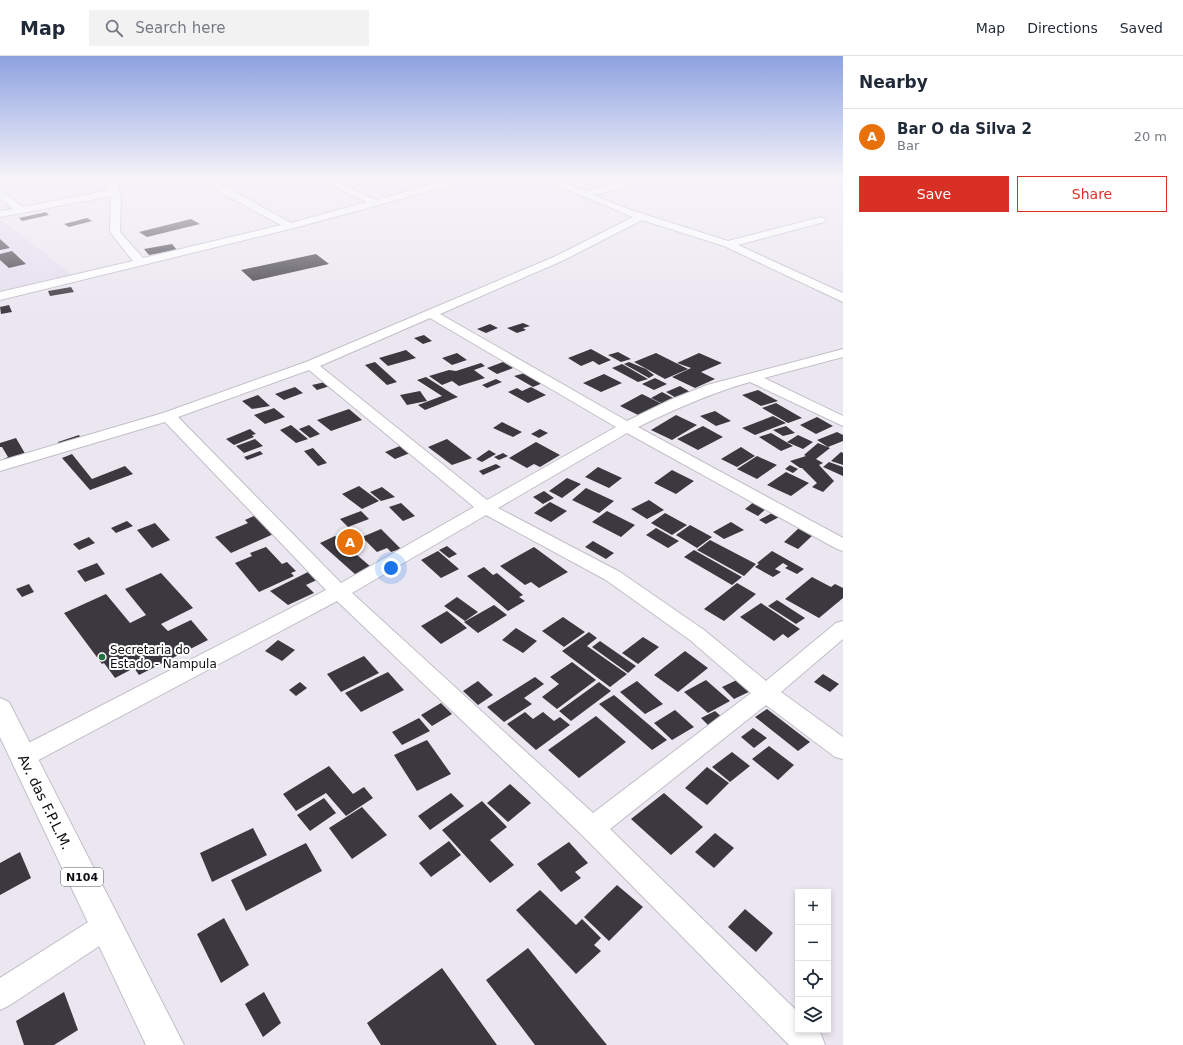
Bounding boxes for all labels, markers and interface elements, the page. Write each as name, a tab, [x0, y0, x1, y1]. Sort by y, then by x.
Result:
search box	[89, 10, 369, 46]
text: Map	[20, 17, 65, 39]
icon: search	[103, 17, 125, 39]
text: Search here	[135, 19, 225, 37]
text: Map	[976, 20, 1005, 36]
text: Directions	[1027, 20, 1098, 36]
text: Saved	[1120, 20, 1163, 36]
text: Nearby	[859, 72, 928, 92]
text: Bar O da Silva 2	[897, 120, 1032, 138]
text: A	[867, 129, 877, 144]
text: 20 m	[1134, 129, 1167, 144]
text: Bar	[897, 138, 919, 153]
button: Save	[859, 176, 1009, 212]
button: Share	[1017, 176, 1167, 212]
pin: A	[337, 527, 363, 557]
your location	[381, 558, 401, 578]
place label: Secretaria do Estado - Nampula	[110, 643, 217, 671]
marker: Secretaria do Estado - Nampula	[97, 652, 107, 662]
street label: Av. das F.P.L.M.	[15, 752, 75, 852]
road number: N104	[61, 868, 103, 886]
map controls	[795, 889, 831, 1033]
button: +	[795, 889, 831, 925]
button: −	[795, 925, 831, 961]
button: locate	[795, 961, 831, 997]
button: layers	[795, 997, 831, 1033]

